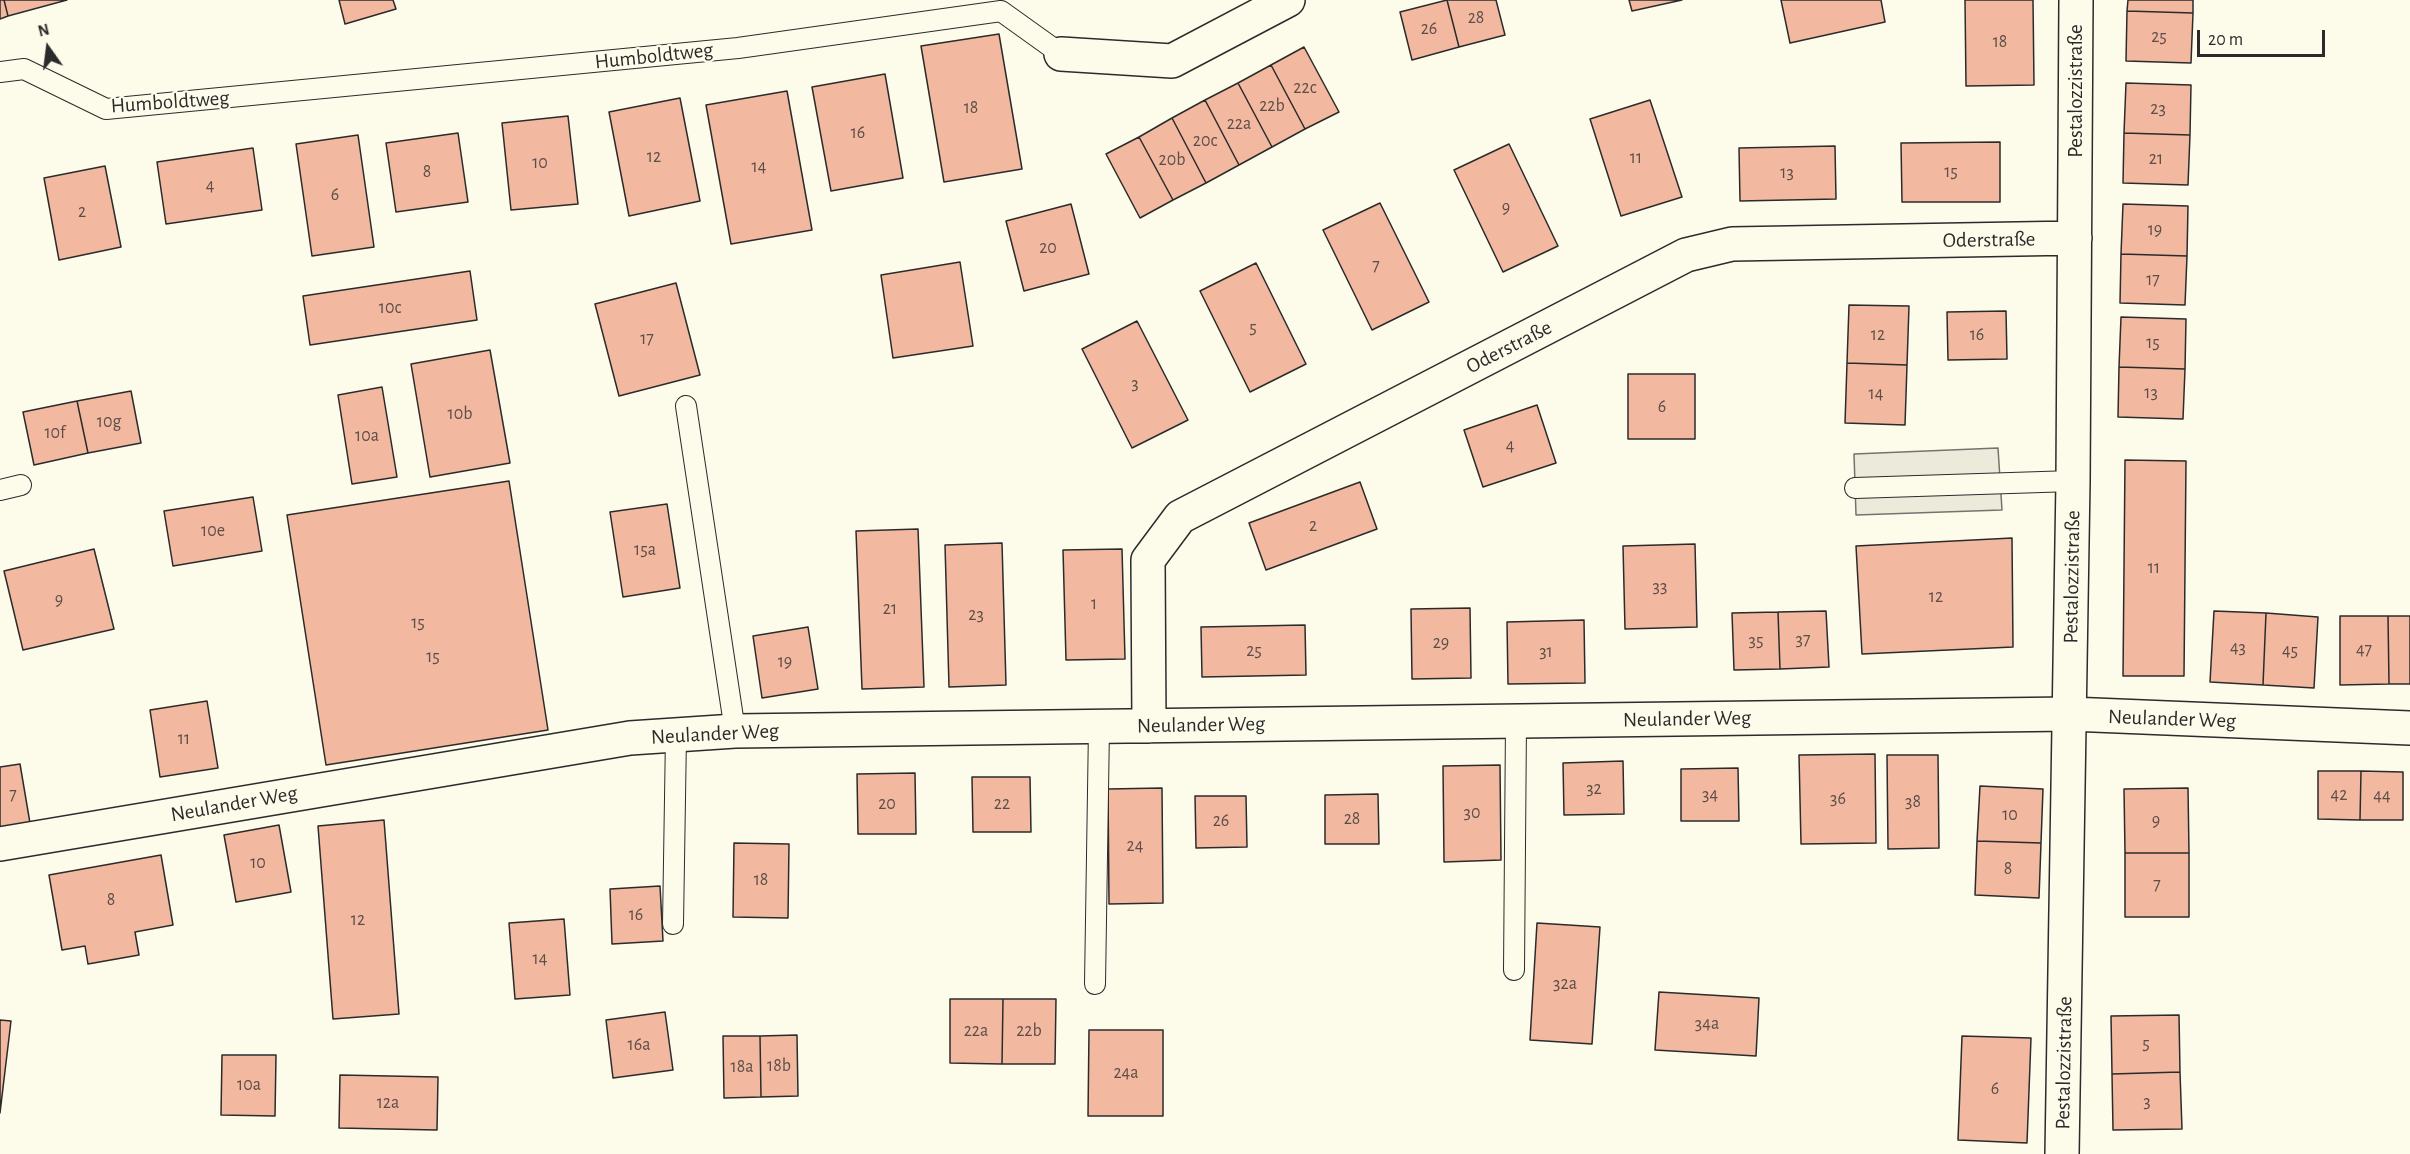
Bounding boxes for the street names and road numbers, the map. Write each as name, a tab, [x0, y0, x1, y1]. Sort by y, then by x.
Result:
street label: Pestalozzistraße	[2063, 24, 2089, 158]
street label: Humboldtweg	[594, 37, 714, 75]
street label: Humboldtweg	[110, 85, 230, 119]
street label: Oderstraße	[1942, 227, 2036, 253]
street label: Oderstraße	[1462, 315, 1556, 379]
street label: Pestalozzistraße	[2058, 510, 2086, 644]
street label: Neulander Weg	[2108, 704, 2236, 734]
street label: Neulander Weg	[1623, 705, 1751, 733]
street label: Neulander Weg	[1137, 711, 1265, 739]
street label: Neulander Weg	[650, 718, 780, 750]
street label: Neulander Weg	[169, 780, 299, 828]
street label: Pestalozzistraße	[2050, 996, 2078, 1130]

